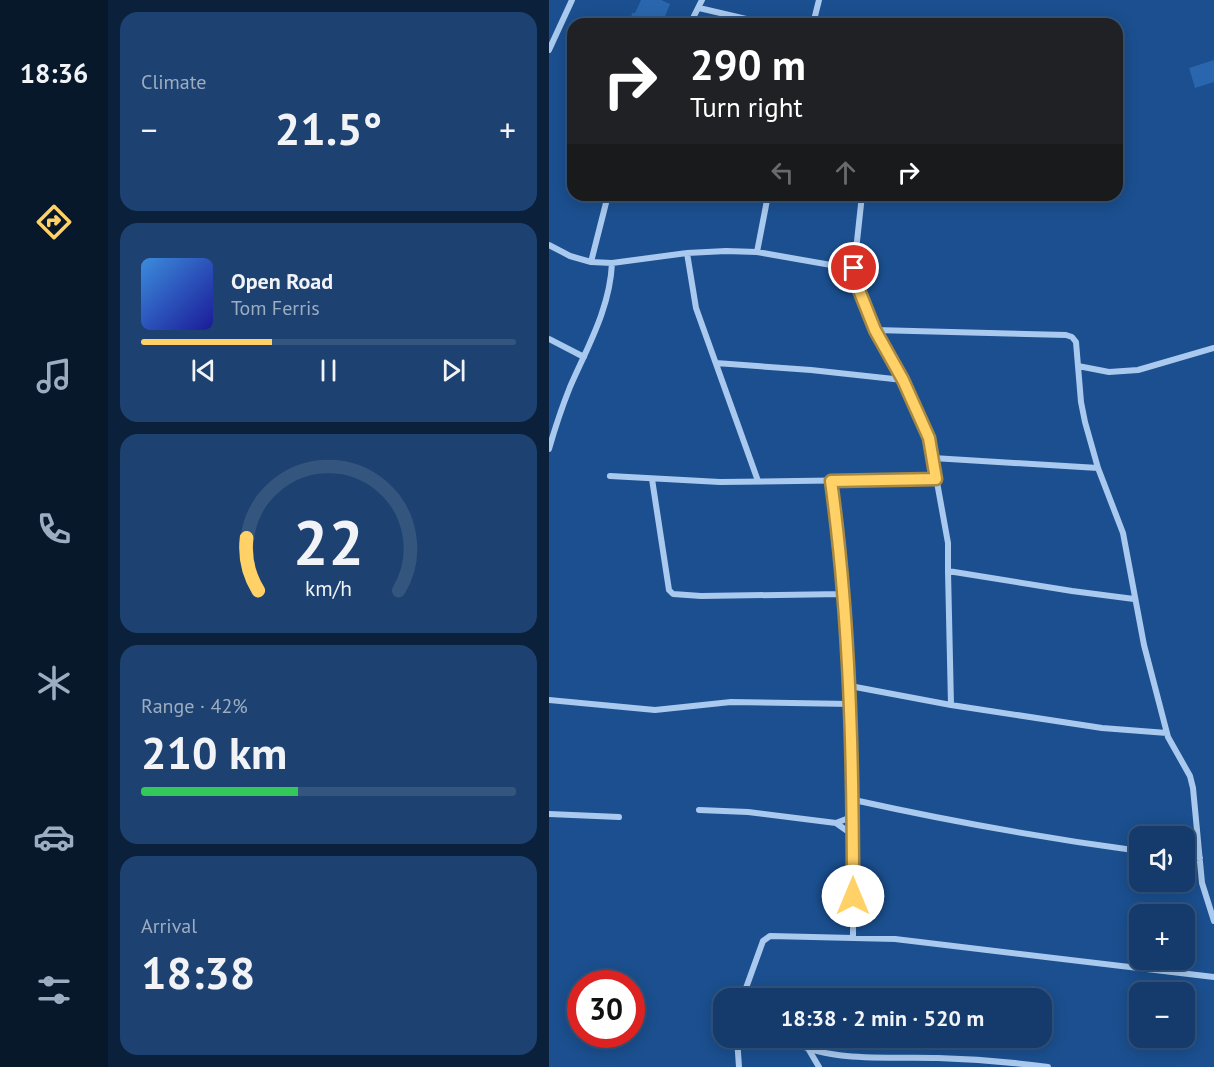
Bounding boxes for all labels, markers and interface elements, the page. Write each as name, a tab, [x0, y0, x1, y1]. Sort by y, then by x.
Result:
text: 290 m	[690, 37, 806, 92]
icon: right	[591, 42, 669, 120]
text: 18:36	[20, 56, 88, 90]
text: Climate	[141, 69, 207, 95]
text: Turn right	[690, 90, 803, 124]
text: 21.5°	[275, 99, 382, 157]
text: −	[141, 108, 158, 151]
text: +	[499, 108, 516, 151]
icon: left	[766, 156, 799, 189]
icon: ahead	[829, 156, 862, 189]
icon: right	[892, 156, 925, 189]
icon: directions	[33, 201, 75, 243]
pin	[828, 242, 879, 293]
icon: arrive	[837, 251, 870, 284]
text: Open Road	[231, 267, 333, 295]
text: Tom Ferris	[231, 295, 320, 321]
icon: previous	[187, 354, 220, 387]
icon: pause	[312, 354, 345, 387]
icon: next	[437, 354, 470, 387]
icon: music	[33, 355, 75, 397]
text: 22	[293, 501, 364, 582]
icon: phone	[33, 508, 75, 550]
text: km/h	[305, 574, 352, 602]
icon: climate	[33, 662, 75, 704]
text: Range · 42%	[141, 693, 248, 719]
text: 210 km	[141, 723, 287, 781]
icon: car	[33, 816, 75, 858]
map controls	[1129, 826, 1195, 1048]
button: sound	[1129, 826, 1195, 892]
position arrow	[821, 864, 885, 928]
button: +	[1129, 904, 1195, 970]
text: Arrival	[141, 913, 197, 939]
text: 18:38	[141, 943, 255, 1001]
icon: filters	[33, 969, 75, 1011]
speed limit sign: 30	[567, 970, 645, 1048]
button: −	[1129, 982, 1195, 1048]
text: 18:38 · 2 min · 520 m	[781, 1004, 984, 1032]

